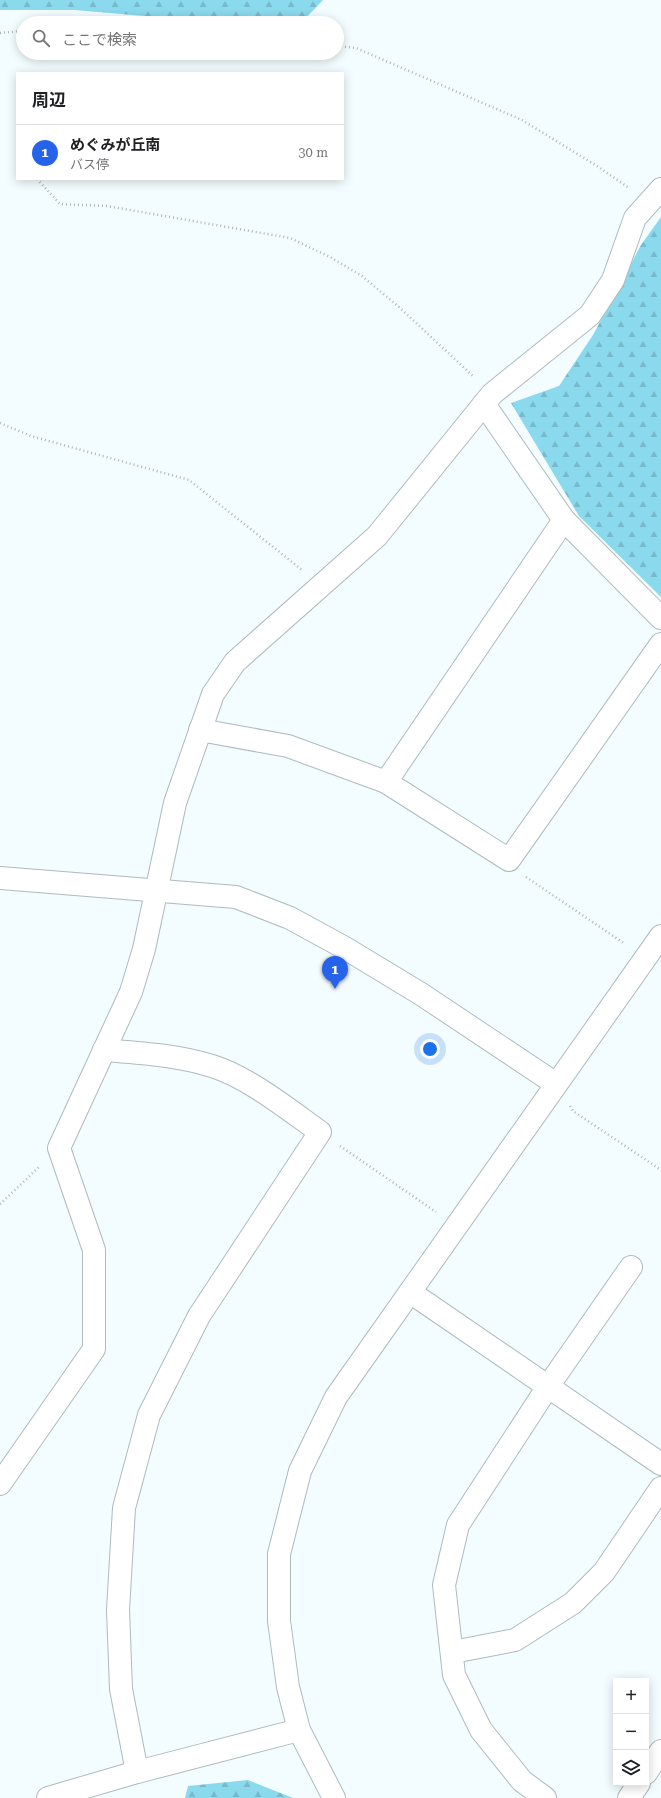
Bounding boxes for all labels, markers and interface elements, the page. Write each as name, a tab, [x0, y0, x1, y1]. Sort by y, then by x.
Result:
search box	[16, 16, 344, 60]
icon: search	[30, 27, 52, 49]
text: ここで検索	[62, 31, 137, 49]
text: 周辺	[32, 90, 66, 110]
text: めぐみが丘南	[70, 136, 160, 154]
text: 1	[41, 145, 49, 160]
text: 30 m	[298, 145, 328, 160]
text: バス停	[70, 157, 109, 172]
pin: 1	[322, 956, 348, 989]
your location	[420, 1039, 440, 1059]
map controls	[613, 1678, 649, 1786]
button: +	[613, 1678, 649, 1714]
button: −	[613, 1714, 649, 1750]
button: layers	[613, 1750, 649, 1786]

